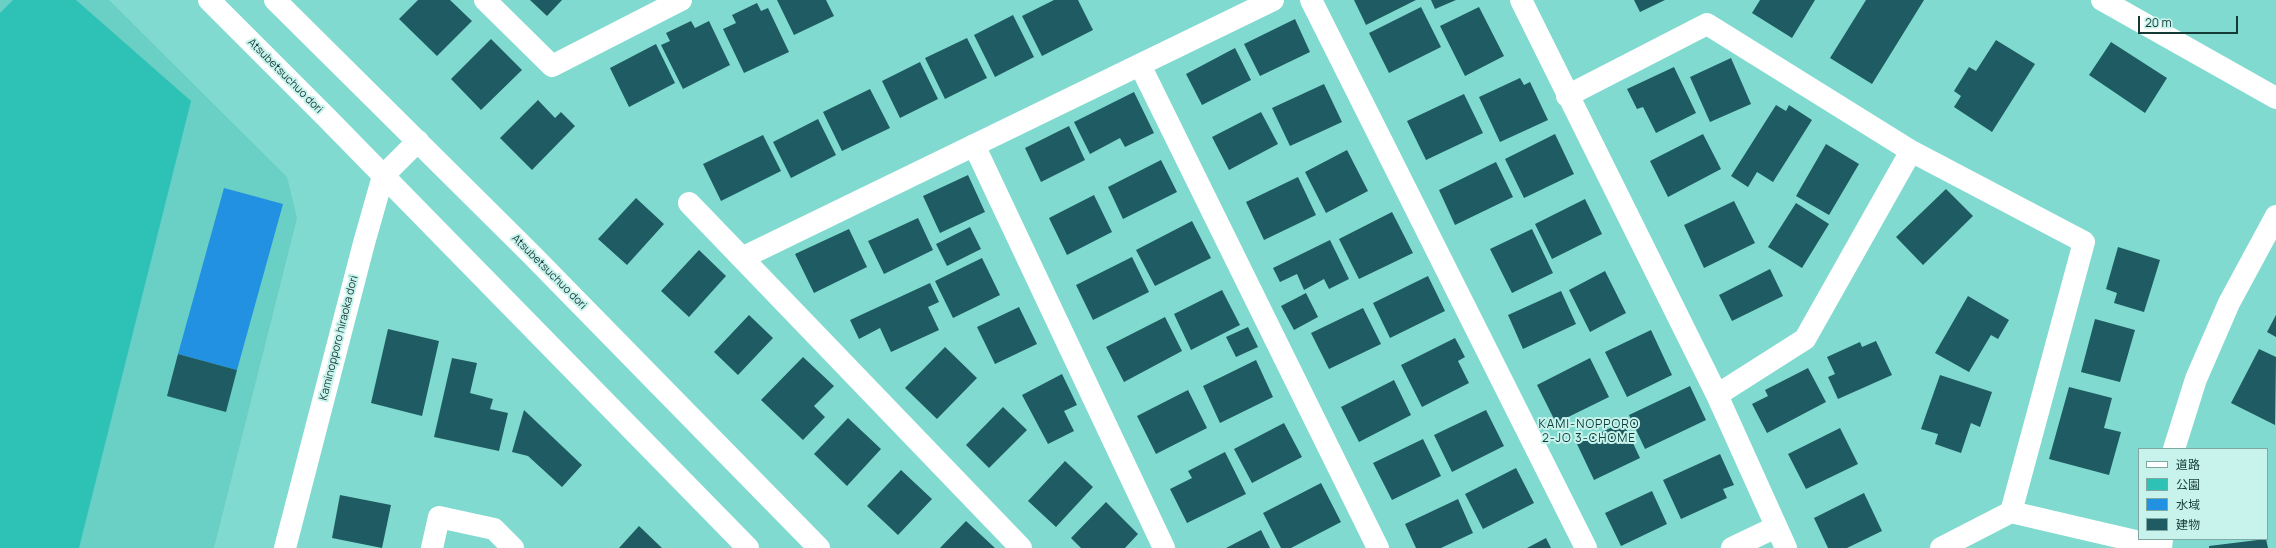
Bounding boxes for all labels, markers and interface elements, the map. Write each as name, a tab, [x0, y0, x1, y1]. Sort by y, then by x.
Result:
scale bar	[2140, 8, 2240, 34]
text: 20 m	[2145, 14, 2172, 31]
street label: Atsubetsuchuo dori	[245, 36, 325, 116]
street label: Atsubetsuchuo dori	[509, 232, 589, 312]
street label: Kaminopporo hiraoka dori	[317, 274, 361, 402]
district label: KAMI-NOPPORO 2-JO 3-CHOME	[1539, 418, 1639, 446]
legend	[2138, 448, 2268, 540]
text: 道路	[2176, 456, 2200, 473]
text: 公園	[2176, 476, 2200, 493]
text: 水域	[2176, 496, 2200, 513]
text: 建物	[2176, 516, 2200, 533]

